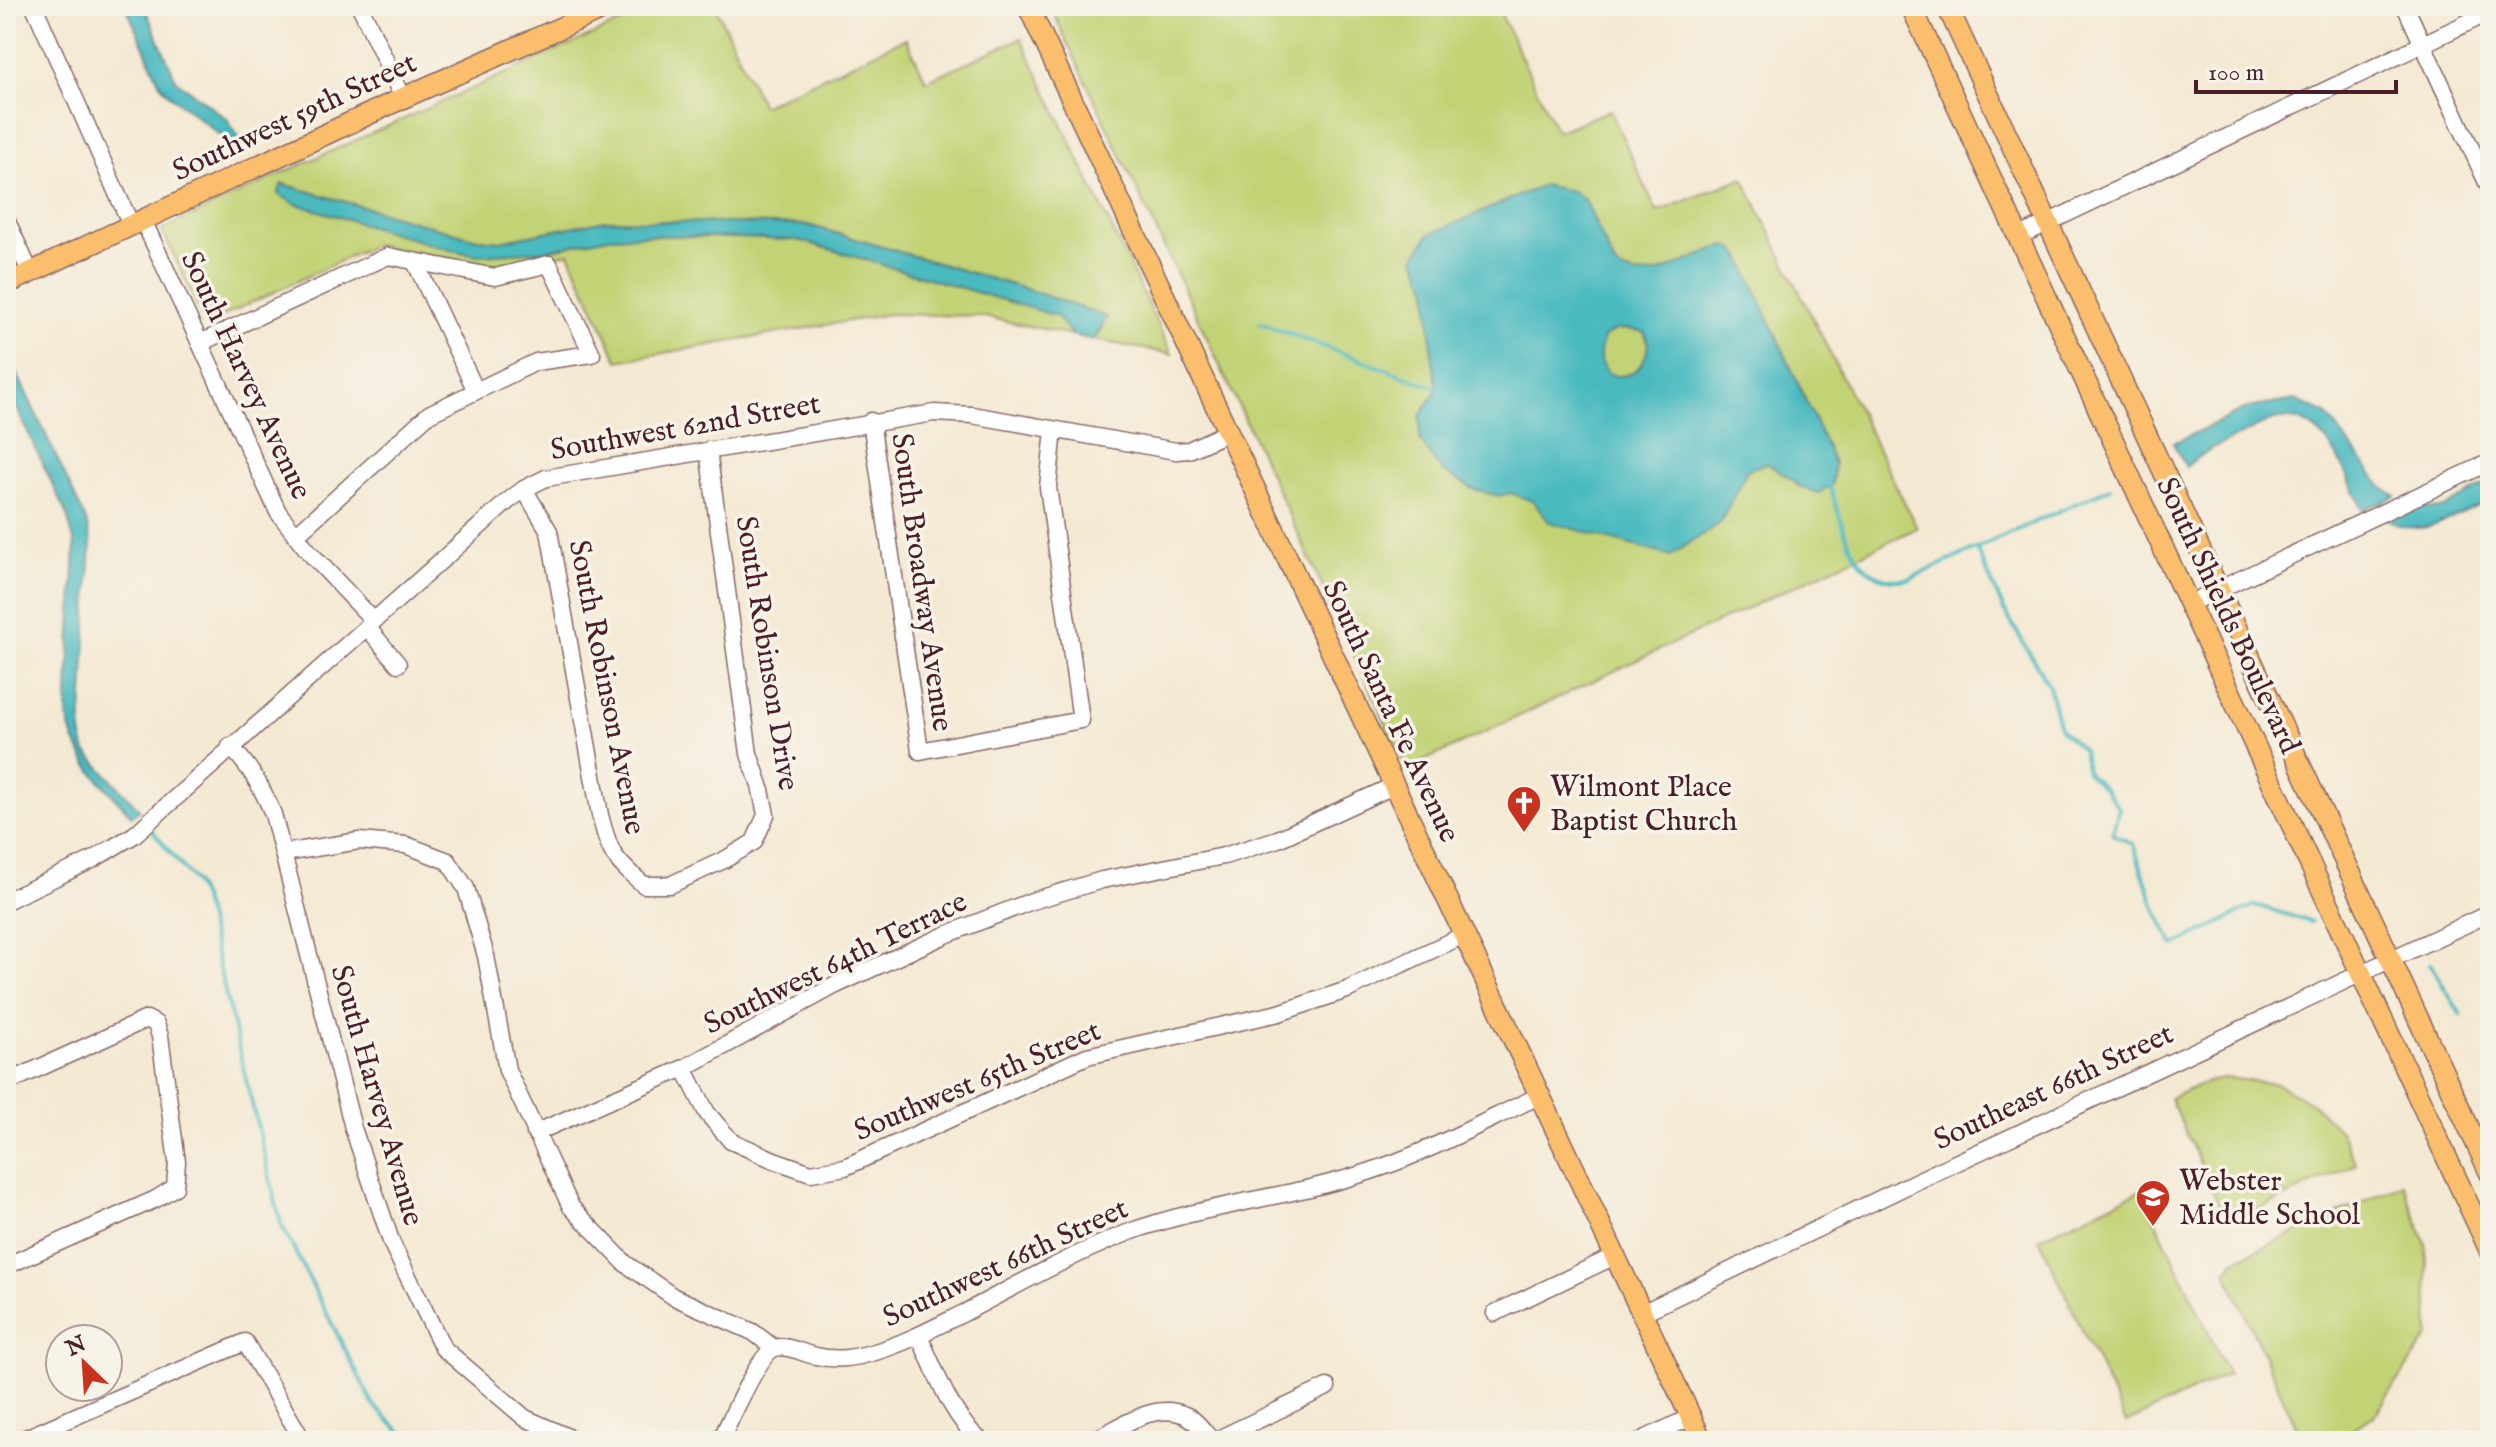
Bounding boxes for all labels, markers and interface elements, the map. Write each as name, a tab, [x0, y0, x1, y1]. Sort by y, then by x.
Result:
scale bar	[2196, 44, 2396, 94]
street label: Southwest 59th Street	[167, 45, 423, 191]
text: 100 m	[2208, 58, 2264, 89]
street label: South Harvey Avenue	[171, 246, 319, 506]
street label: Southwest 62nd Street	[547, 386, 823, 470]
street label: South Broadway Avenue	[881, 431, 961, 734]
street label: South Shields Boulevard	[2146, 472, 2308, 761]
street label: South Robinson Drive	[726, 513, 807, 793]
street label: South Robinson Avenue	[559, 537, 653, 838]
street label: South Santa Fe Avenue	[1313, 575, 1468, 849]
place label: Wilmont Place Baptist Church	[1550, 769, 1737, 841]
church icon: Wilmont Place Baptist Church	[1505, 784, 1543, 834]
street label: Southwest 64th Terrace	[698, 884, 974, 1044]
street label: South Harvey Avenue	[321, 961, 431, 1230]
street label: Southwest 65th Street	[849, 1013, 1107, 1151]
street label: Southeast 66th Street	[1928, 1016, 2180, 1160]
place label: Webster Middle School	[2179, 1163, 2361, 1235]
school or university icon: Webster Middle School	[2134, 1178, 2172, 1228]
street label: Southwest 66th Street	[877, 1190, 1135, 1337]
north arrow	[44, 1323, 124, 1403]
text: N	[61, 1330, 91, 1364]

